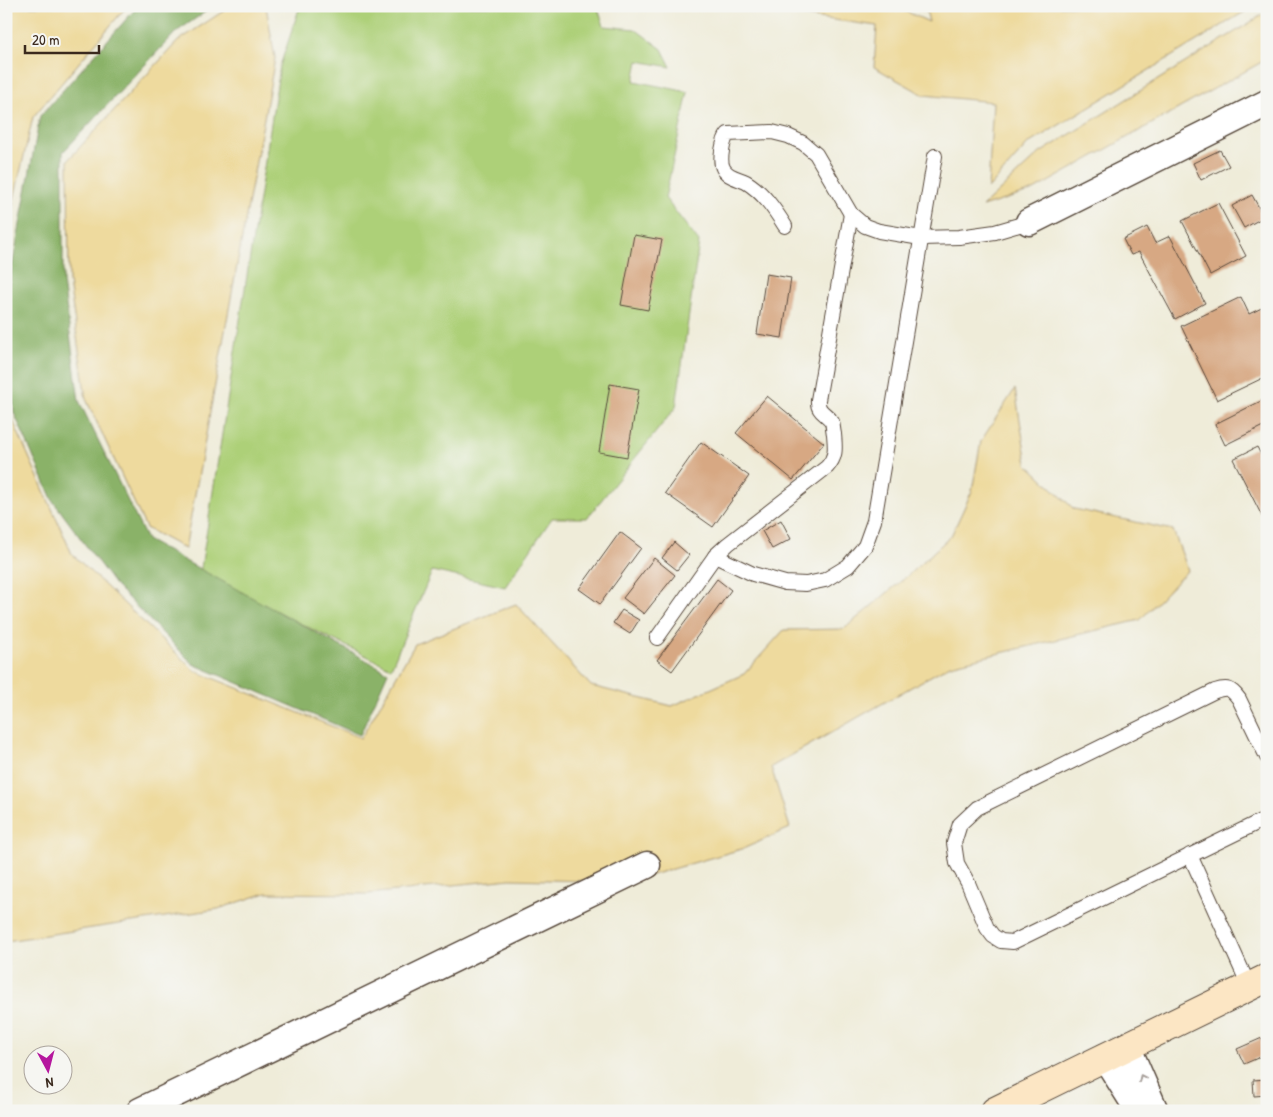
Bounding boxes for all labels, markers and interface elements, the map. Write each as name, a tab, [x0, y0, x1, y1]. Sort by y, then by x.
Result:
scale bar	[25, 22, 99, 54]
text: 20 m	[32, 29, 59, 50]
north arrow	[22, 1044, 72, 1094]
text: N	[44, 1074, 55, 1093]
one-way arrow	[1137, 1074, 1148, 1083]

